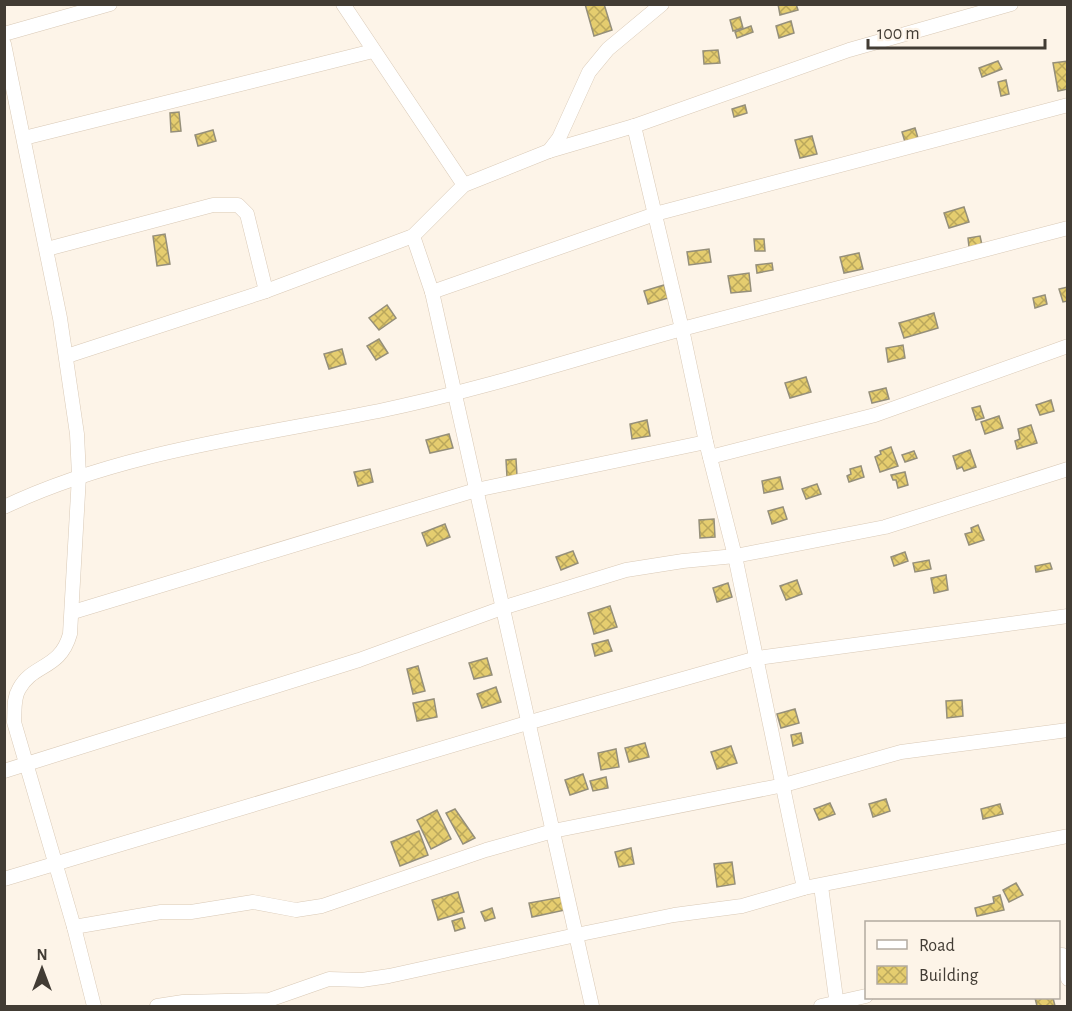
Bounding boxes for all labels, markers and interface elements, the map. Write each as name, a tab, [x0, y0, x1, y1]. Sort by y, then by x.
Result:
scale bar	[868, 12, 1045, 50]
text: 100 m	[877, 25, 920, 43]
legend	[865, 921, 1060, 999]
text: Road	[919, 937, 955, 955]
north arrow	[12, 939, 72, 999]
text: N	[36, 947, 48, 963]
text: Building	[919, 967, 979, 985]

